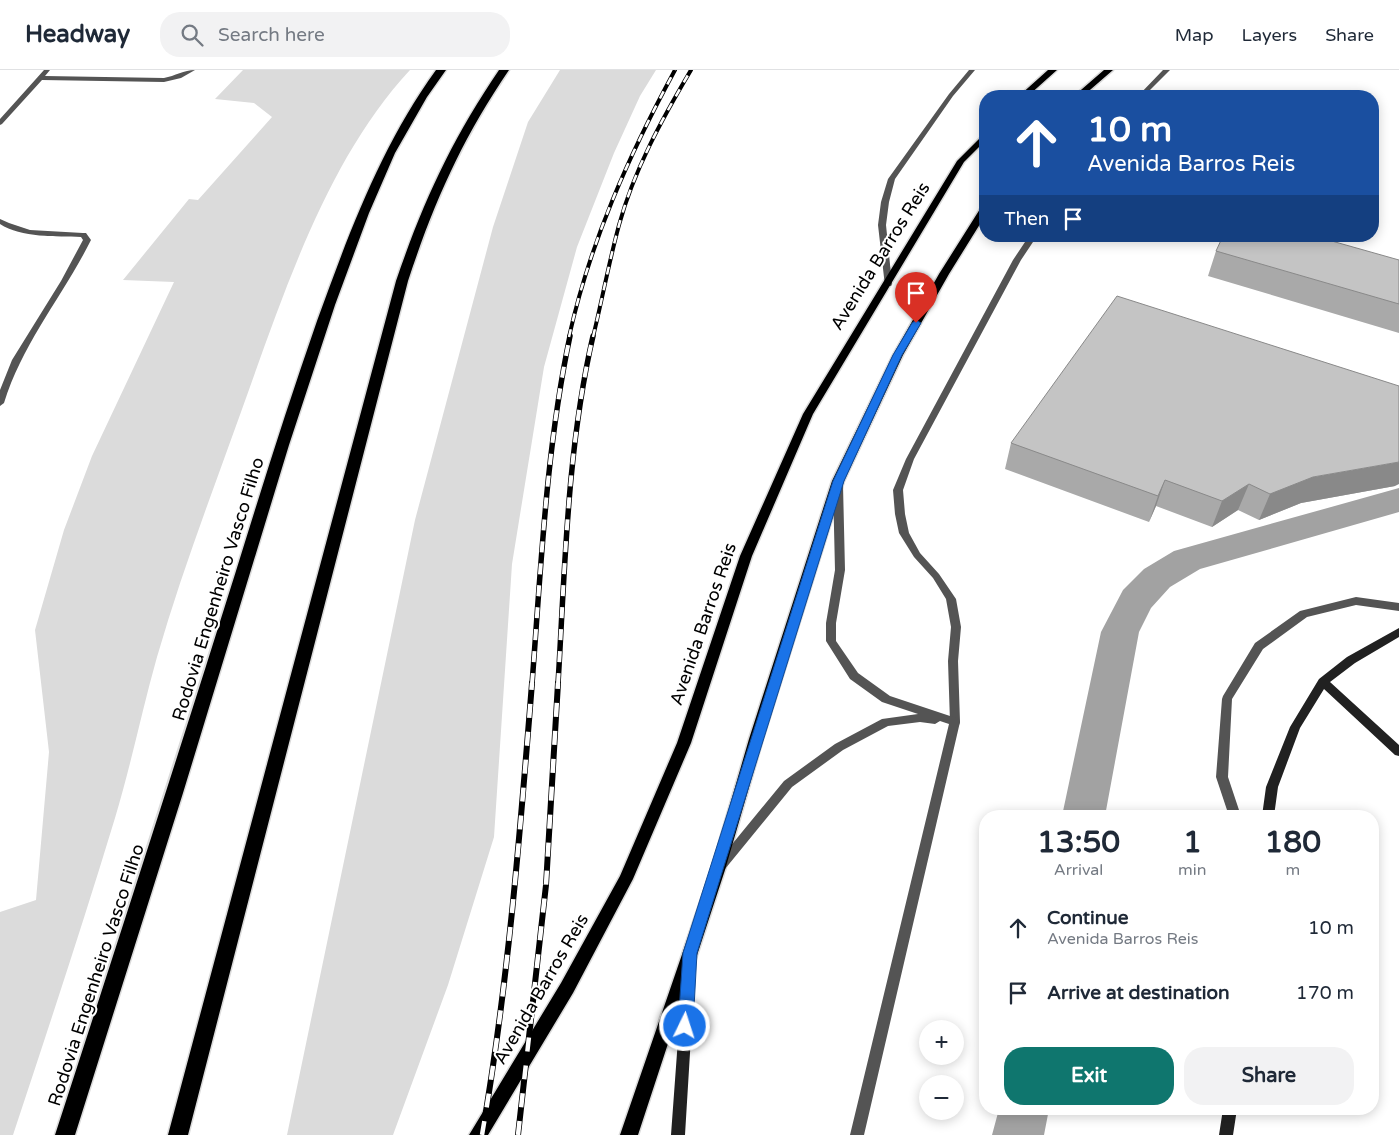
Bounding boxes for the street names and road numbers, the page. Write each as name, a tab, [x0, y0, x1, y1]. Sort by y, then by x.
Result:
street label: Avenida Barros Reis	[825, 178, 935, 334]
street label: Rodovia Engenheiro Vasco Filho	[167, 454, 269, 723]
street label: Avenida Barros Reis	[665, 540, 741, 708]
street label: Rodovia Engenheiro Vasco Filho	[43, 841, 149, 1109]
street label: Avenida Barros Reis	[489, 910, 593, 1068]

